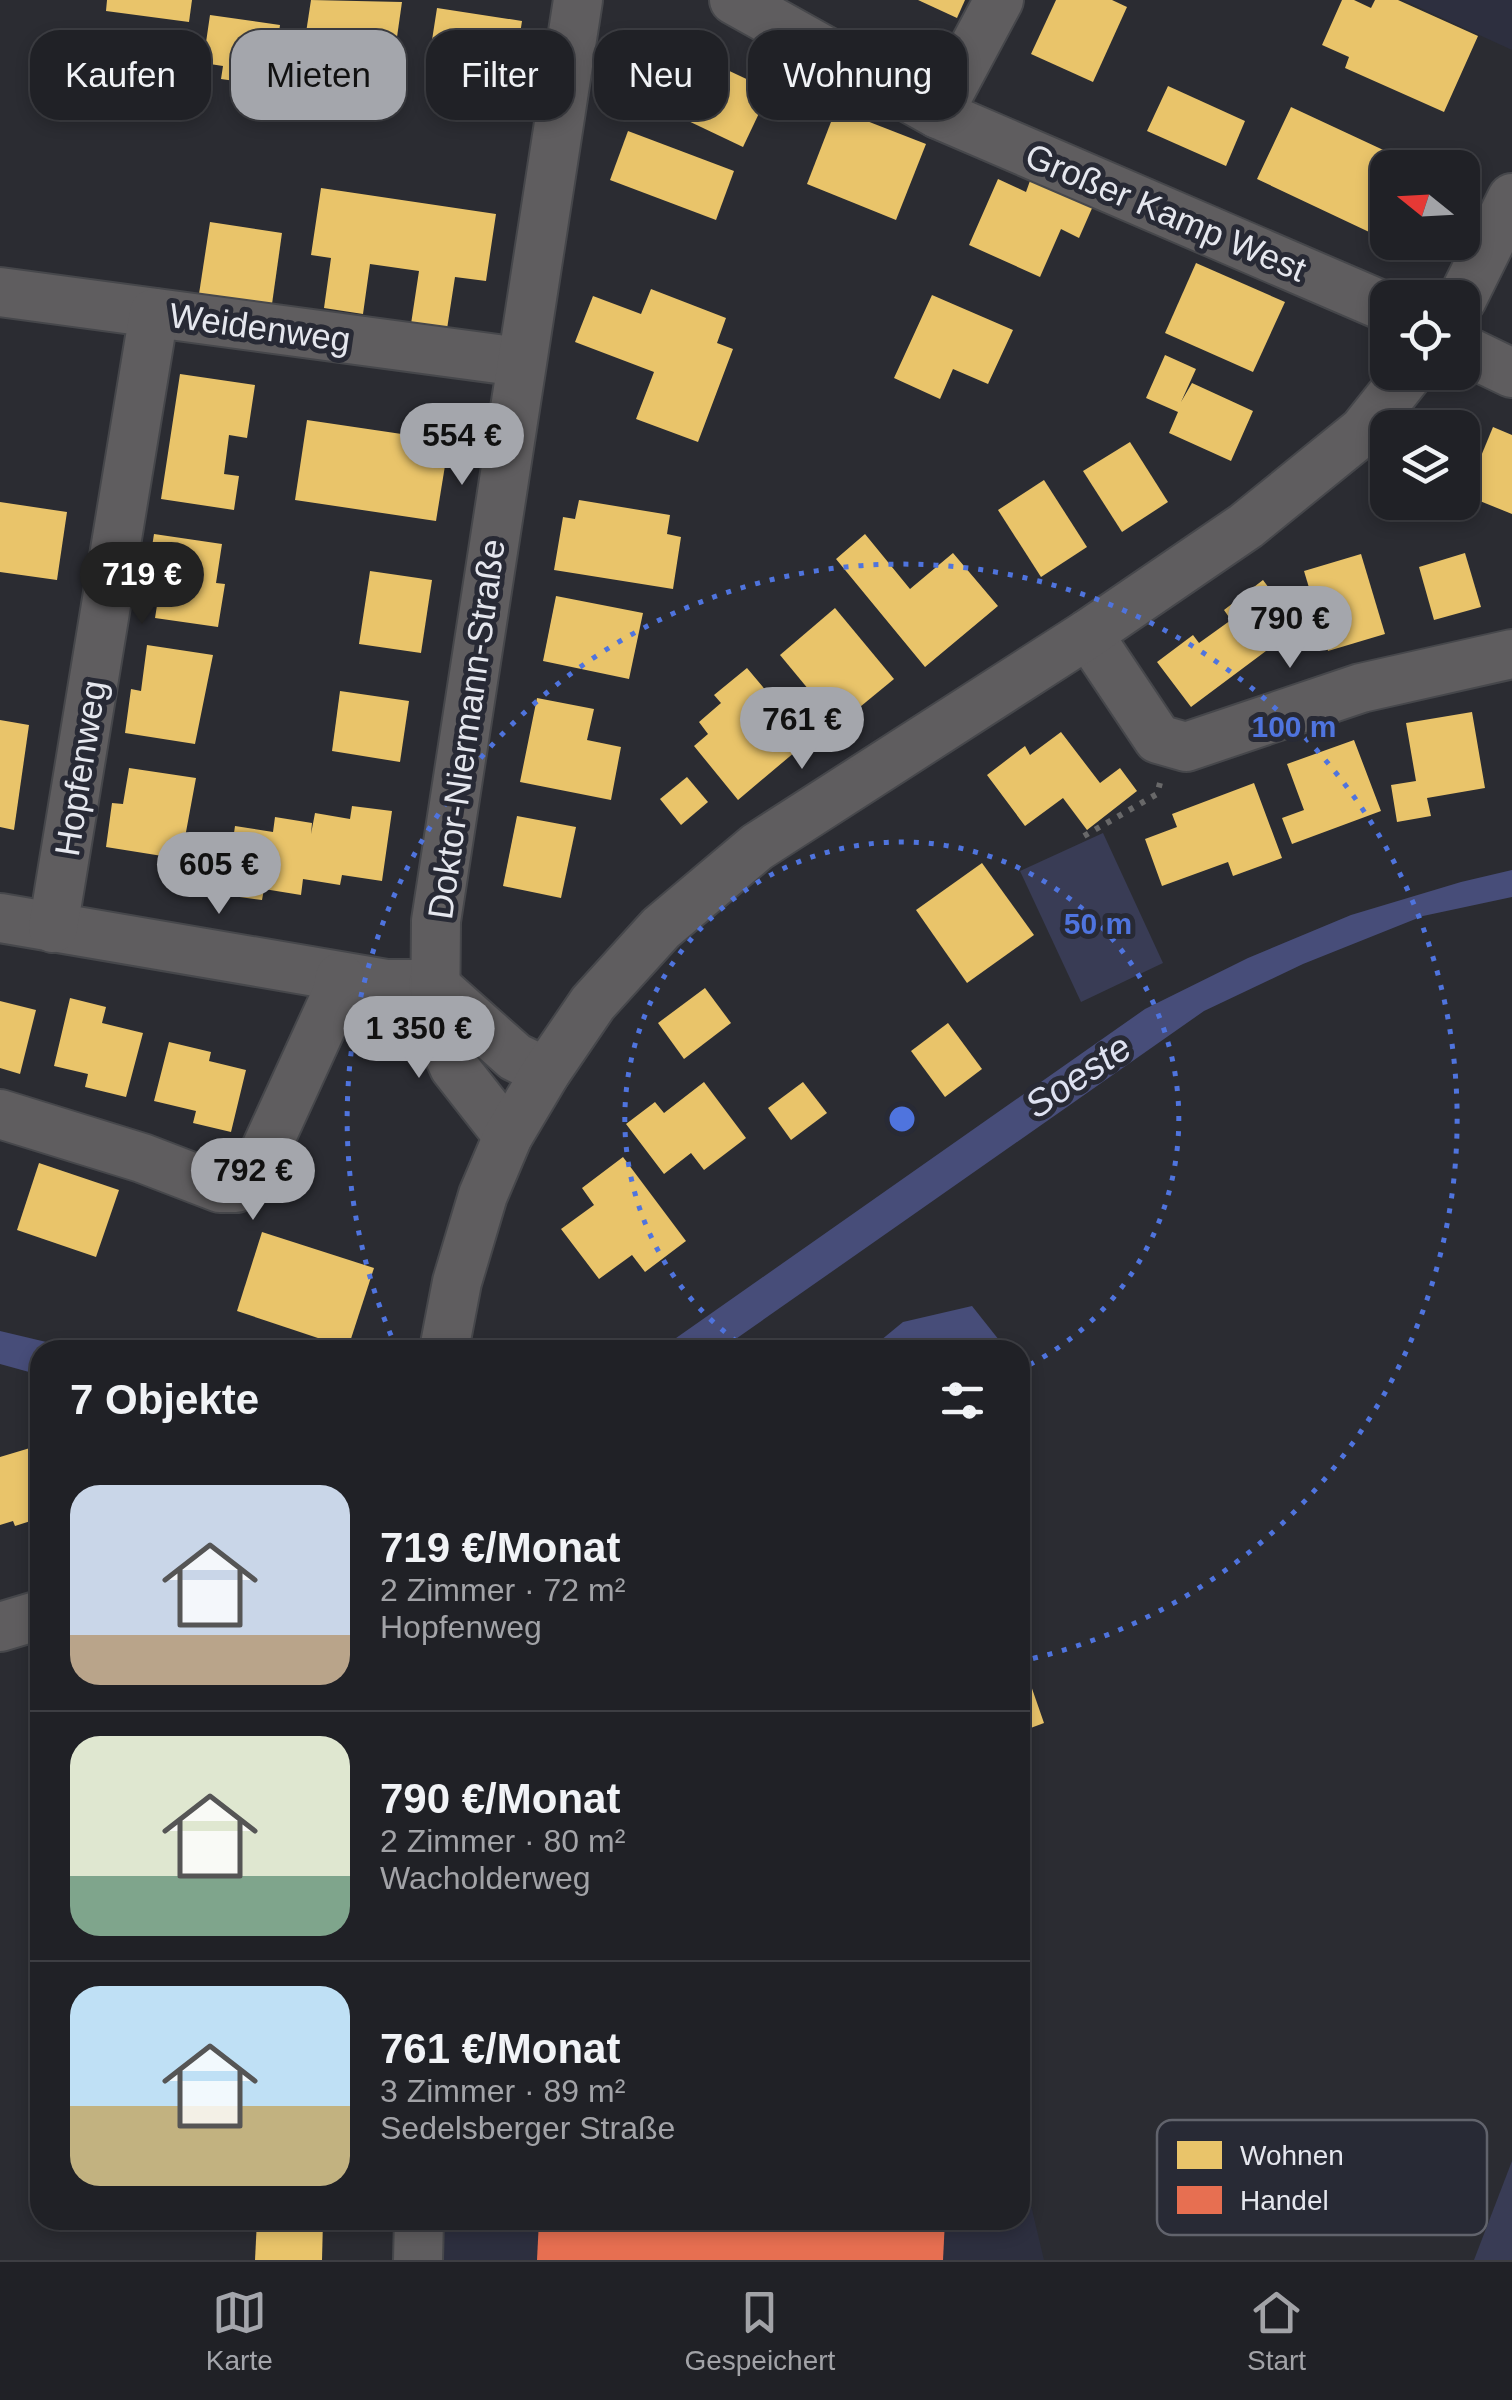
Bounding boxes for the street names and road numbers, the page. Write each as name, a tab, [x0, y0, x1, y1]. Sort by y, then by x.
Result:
street label: Großer Kamp West	[1020, 135, 1312, 289]
street label: Weidenweg	[167, 295, 353, 359]
street label: Doktor-Niermann-Straße	[420, 537, 512, 921]
street label: Hopfenweg	[47, 678, 113, 858]

